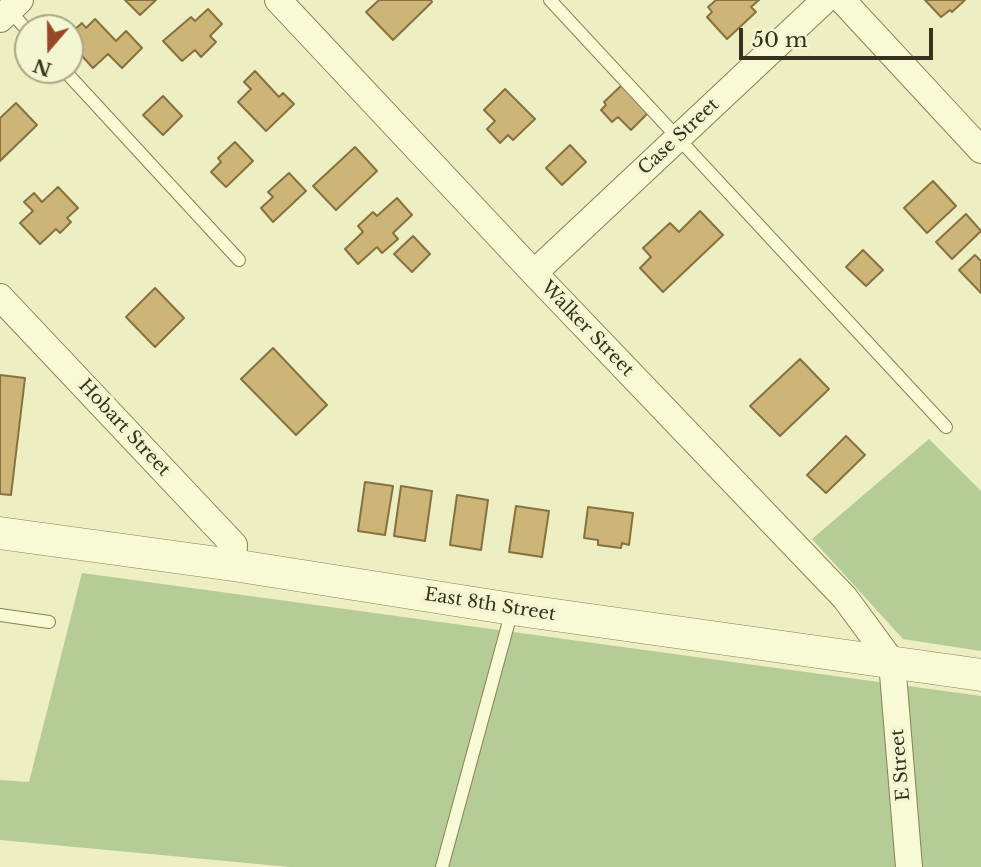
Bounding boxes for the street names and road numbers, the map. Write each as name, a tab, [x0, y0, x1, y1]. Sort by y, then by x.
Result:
street label: Case Street	[634, 94, 724, 180]
street label: Walker Street	[536, 277, 638, 381]
street label: Hobart Street	[74, 375, 174, 481]
street label: East 8th Street	[423, 584, 557, 626]
street label: E Street	[887, 728, 915, 802]

